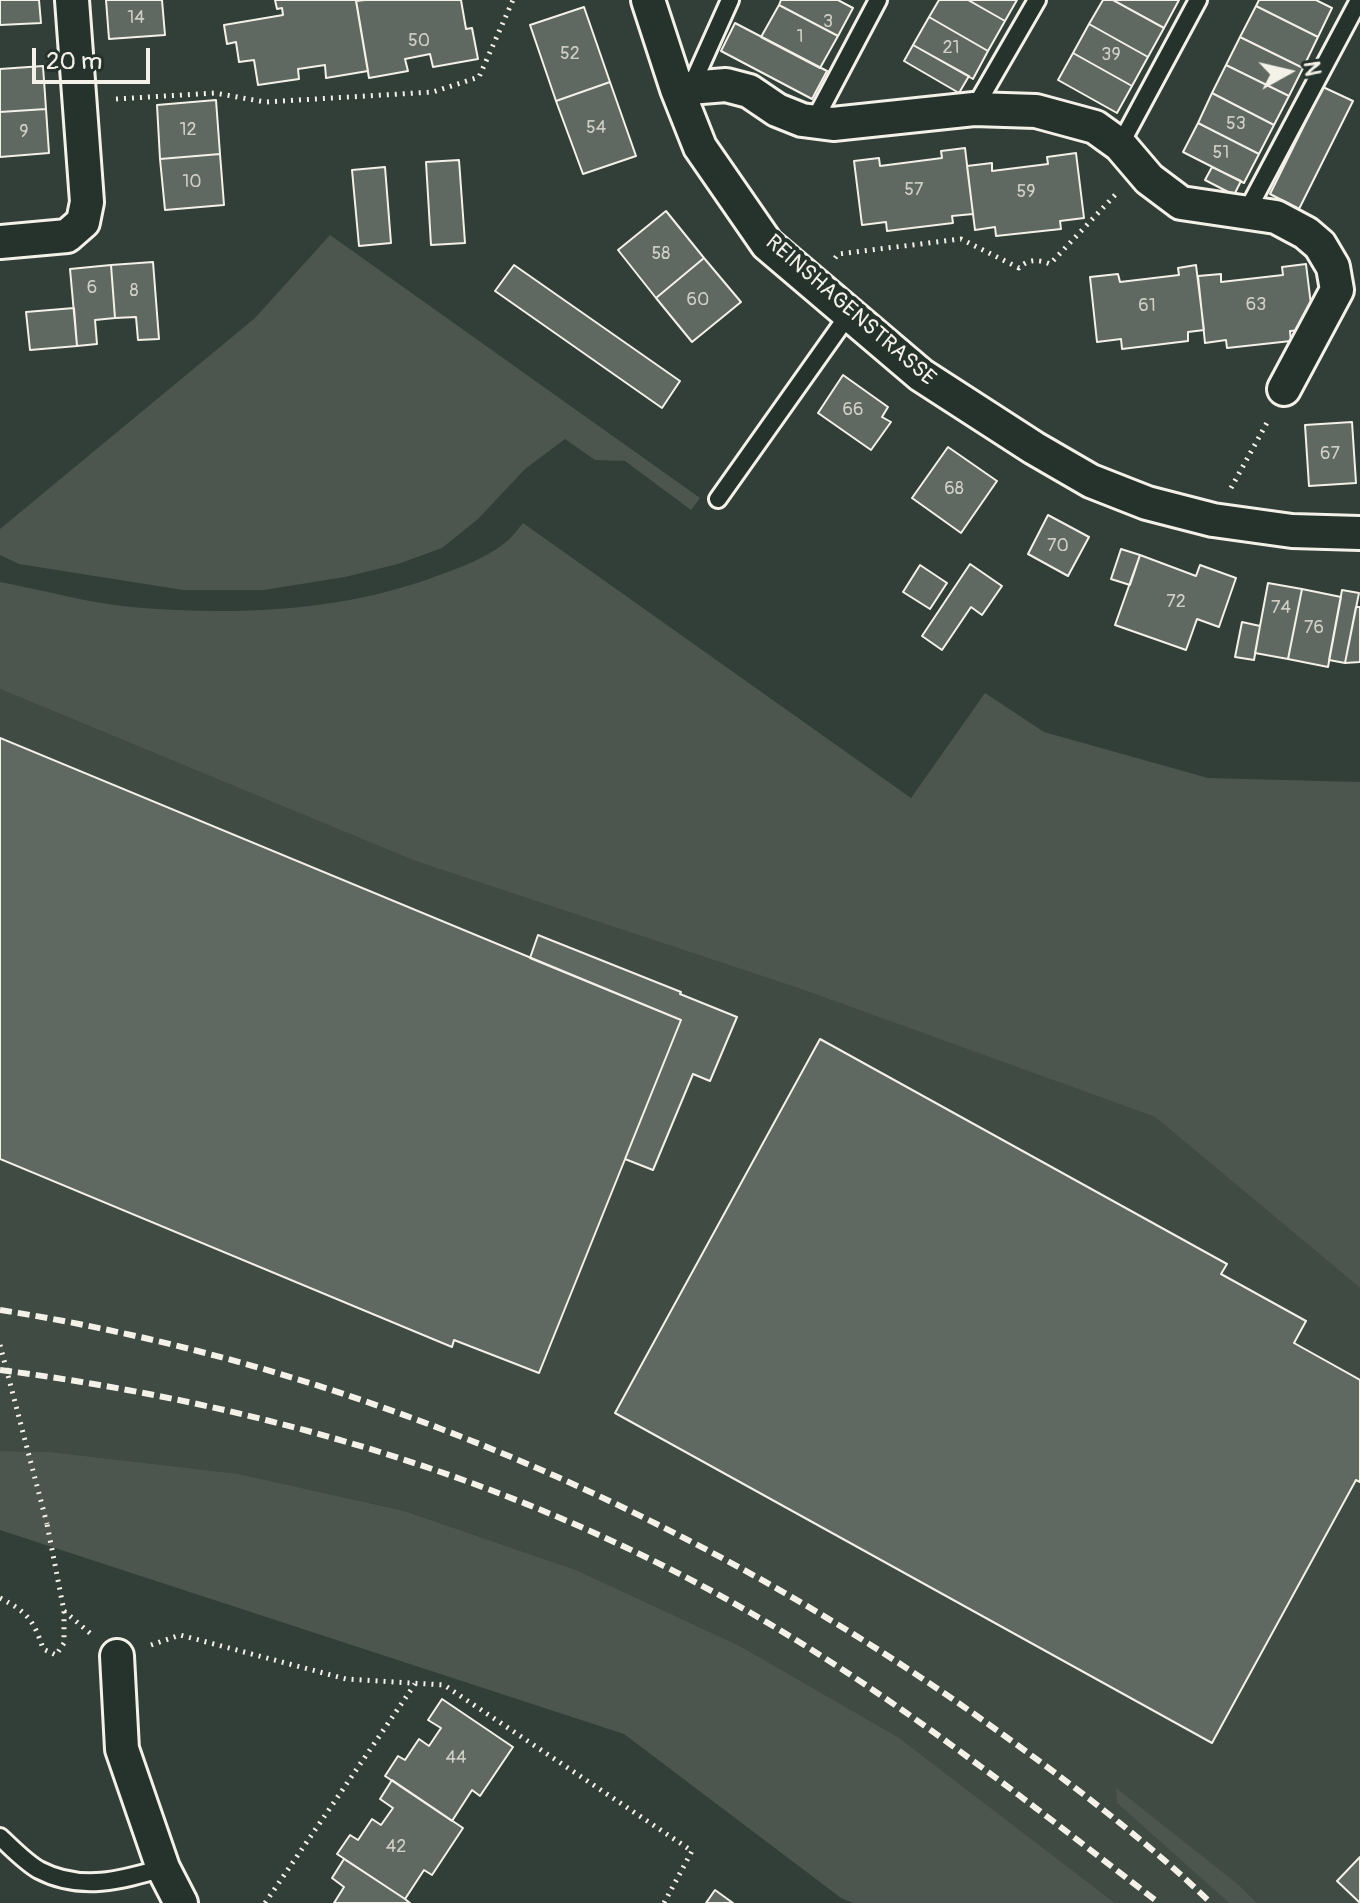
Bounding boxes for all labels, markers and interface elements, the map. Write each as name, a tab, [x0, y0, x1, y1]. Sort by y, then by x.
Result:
house number: 14	[127, 7, 145, 29]
house number: 3	[823, 11, 833, 33]
house number: 1	[796, 26, 804, 48]
house number: 50	[408, 30, 430, 52]
scale bar	[36, 32, 154, 82]
north arrow	[1248, 32, 1328, 112]
house number: 21	[942, 37, 960, 59]
house number: 52	[560, 43, 580, 65]
house number: 39	[1101, 44, 1121, 66]
text: 20 m	[46, 47, 102, 76]
text: N	[1297, 59, 1327, 78]
house number: 53	[1226, 113, 1246, 135]
house number: 54	[586, 117, 606, 139]
house number: 12	[179, 119, 197, 141]
house number: 9	[19, 121, 29, 143]
house number: 51	[1213, 142, 1229, 164]
house number: 10	[182, 171, 202, 193]
house number: 57	[904, 179, 924, 201]
house number: 59	[1016, 181, 1036, 203]
street label: REINSHAGENSTRASSE	[760, 230, 940, 392]
house number: 58	[652, 243, 670, 265]
house number: 6	[87, 277, 97, 299]
house number: 8	[129, 280, 139, 302]
house number: 60	[687, 289, 709, 311]
house number: 63	[1246, 294, 1266, 316]
house number: 61	[1138, 295, 1156, 317]
house number: 66	[843, 399, 863, 421]
house number: 67	[1320, 443, 1340, 465]
house number: 68	[944, 478, 964, 500]
house number: 70	[1047, 535, 1069, 557]
house number: 72	[1166, 591, 1186, 613]
house number: 74	[1271, 597, 1291, 619]
house number: 76	[1304, 617, 1324, 639]
house number: 44	[446, 1747, 466, 1769]
house number: 42	[386, 1836, 406, 1858]

